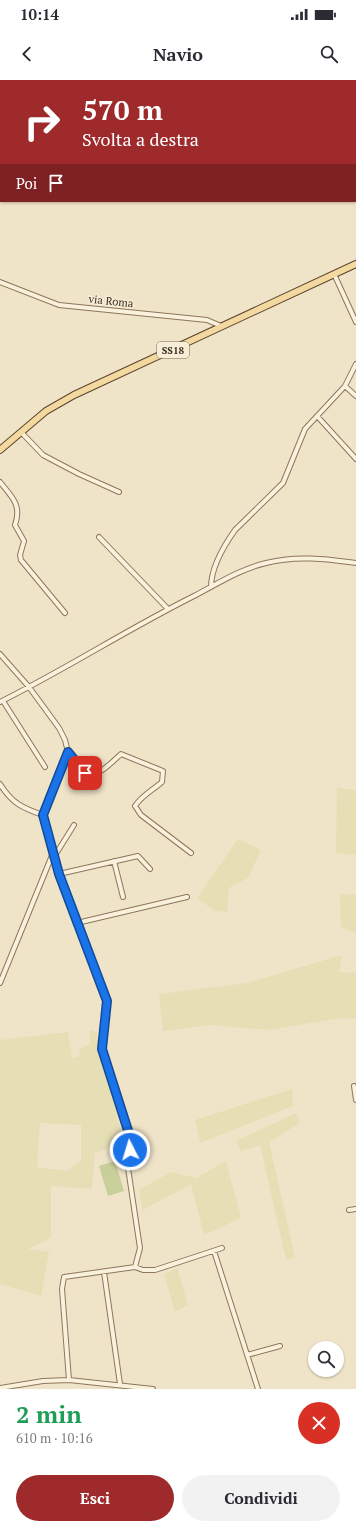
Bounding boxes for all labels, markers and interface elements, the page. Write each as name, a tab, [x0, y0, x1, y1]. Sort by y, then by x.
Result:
text: 10:14	[20, 4, 59, 24]
text: Navio	[153, 42, 203, 66]
icon: back	[16, 43, 38, 65]
icon: search	[318, 43, 340, 65]
text: 570 m	[82, 91, 163, 128]
icon: right	[16, 96, 68, 148]
text: Svolta a destra	[82, 127, 199, 151]
icon: arrive	[45, 172, 67, 194]
text: Poi	[16, 173, 37, 193]
street label: via Roma	[87, 292, 135, 310]
road number: SS18	[157, 342, 189, 358]
pin	[68, 756, 102, 790]
icon: arrive	[74, 762, 96, 784]
position arrow	[109, 1129, 151, 1171]
map controls	[308, 1341, 344, 1377]
button: search	[308, 1341, 344, 1377]
text: 2 min	[16, 1398, 82, 1430]
button: close	[298, 1402, 340, 1444]
text: 610 m · 10:16	[16, 1429, 93, 1447]
button: Esci	[16, 1475, 174, 1521]
button: Condividi	[182, 1475, 340, 1521]

